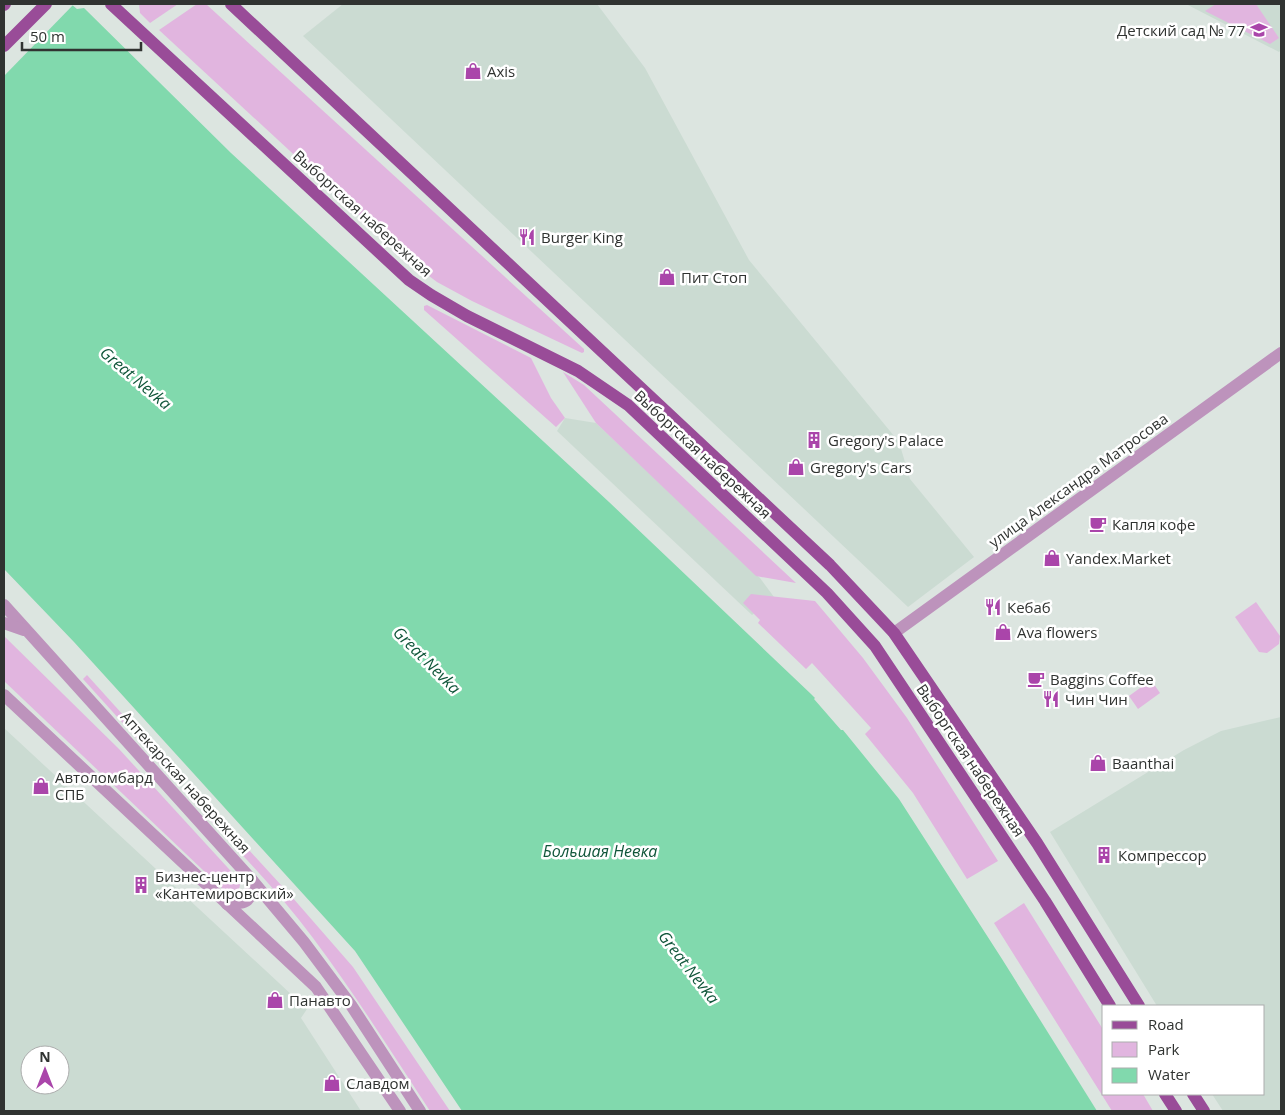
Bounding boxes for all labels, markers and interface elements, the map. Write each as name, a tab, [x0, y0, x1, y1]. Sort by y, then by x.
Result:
scale bar	[22, 20, 141, 52]
place label: Детский сад № 77	[1117, 20, 1245, 40]
school or university icon: Детский сад № 77	[1249, 20, 1269, 40]
text: 50 m	[30, 26, 65, 46]
shop icon: Axis	[463, 61, 483, 81]
place label: Axis	[487, 61, 515, 81]
street label: Выборгская набережная	[289, 145, 437, 281]
restaurant icon: Burger King	[517, 227, 537, 247]
place label: Burger King	[541, 227, 623, 247]
shop icon: Пит Стоп	[657, 267, 677, 287]
place label: Пит Стоп	[681, 267, 747, 287]
water label: Great Nevka	[96, 342, 176, 414]
street label: Выборгская набережная	[630, 385, 776, 523]
street label: улица Александра Матросова	[984, 408, 1172, 552]
building icon: Gregory's Palace	[804, 430, 824, 450]
place label: Gregory's Palace	[828, 430, 944, 450]
shop icon: Gregory's Cars	[786, 457, 806, 477]
place label: Gregory's Cars	[810, 457, 912, 477]
cafe icon: Капля кофе	[1088, 514, 1108, 534]
place label: Капля кофе	[1112, 514, 1196, 534]
shop icon: Yandex.Market	[1042, 548, 1062, 568]
place label: Yandex.Market	[1066, 548, 1171, 568]
restaurant icon: Кебаб	[983, 597, 1003, 617]
place label: Кебаб	[1007, 597, 1051, 617]
water label: Great Nevka	[388, 621, 466, 699]
shop icon: Ava flowers	[993, 622, 1013, 642]
place label: Ava flowers	[1017, 622, 1097, 642]
cafe icon: Baggins Coffee	[1026, 669, 1046, 689]
place label: Baggins Coffee	[1050, 669, 1154, 689]
street label: Выборгская набережная	[912, 680, 1030, 840]
restaurant icon: Чин Чин	[1041, 689, 1061, 709]
place label: Чин Чин	[1065, 689, 1128, 709]
street label: Аптекарская набережная	[117, 707, 255, 857]
shop icon: Baanthai	[1088, 753, 1108, 773]
place label: Baanthai	[1112, 753, 1174, 773]
place label: Автоломбард СПБ	[55, 767, 153, 804]
shop icon: Автоломбард СПБ	[31, 776, 51, 796]
water label: Большая Невка	[543, 840, 657, 862]
building icon: Компрессор	[1094, 845, 1114, 865]
place label: Компрессор	[1118, 845, 1207, 865]
place label: Бизнес-центр «Кантемировский»	[155, 866, 294, 903]
building icon: Бизнес-центр «Кантемировский»	[131, 875, 151, 895]
water label: Great Nevka	[654, 926, 724, 1008]
shop icon: Панавто	[265, 990, 285, 1010]
place label: Панавто	[289, 990, 351, 1010]
legend	[1102, 1005, 1265, 1095]
text: Road	[1148, 1014, 1184, 1034]
text: Park	[1148, 1039, 1179, 1059]
north arrow	[20, 1045, 70, 1095]
text: N	[39, 1047, 51, 1066]
text: Water	[1148, 1064, 1190, 1084]
shop icon: Славдом	[322, 1073, 342, 1093]
place label: Славдом	[346, 1073, 410, 1093]

